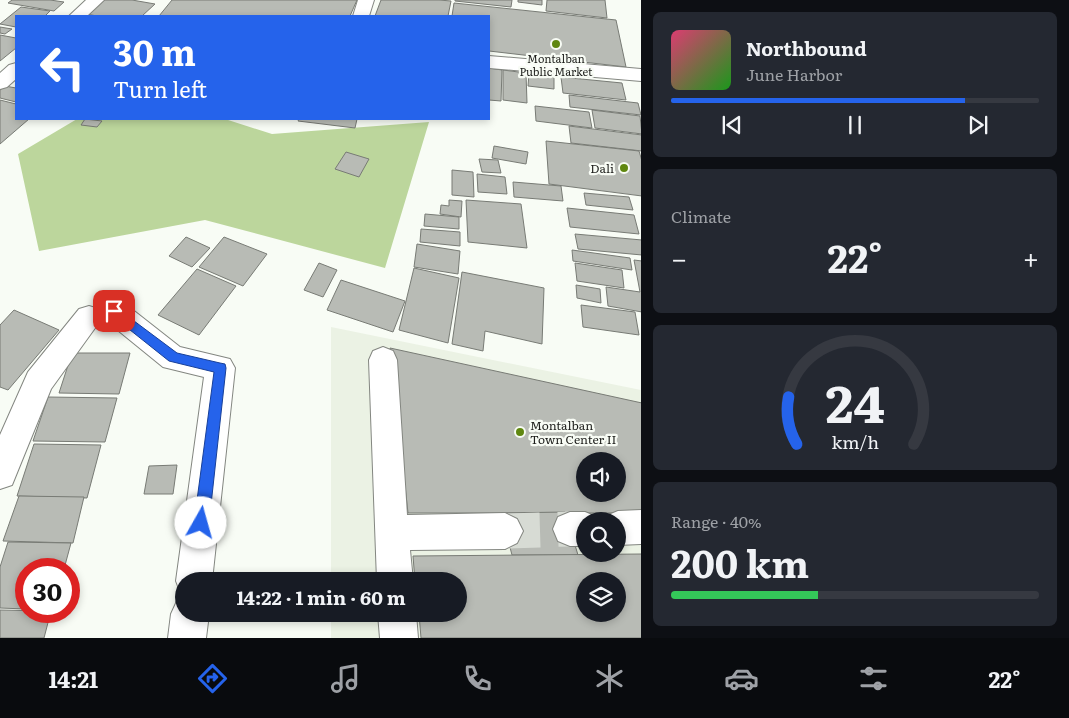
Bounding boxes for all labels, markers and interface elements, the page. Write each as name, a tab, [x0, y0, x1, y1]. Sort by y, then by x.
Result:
text: 30 m	[113, 25, 196, 77]
text: Northbound	[746, 34, 867, 62]
icon: left	[30, 35, 95, 100]
marker: Montalban Public Market	[550, 38, 562, 50]
place label: Montalban Public Market	[519, 50, 593, 79]
text: June Harbor	[746, 62, 842, 86]
text: Turn left	[113, 72, 207, 105]
icon: previous	[718, 111, 746, 139]
icon: pause	[841, 111, 869, 139]
icon: next	[964, 111, 992, 139]
place label: Dali	[590, 159, 614, 177]
marker: Dali	[618, 162, 630, 174]
text: Climate	[671, 204, 731, 228]
text: 22°	[828, 228, 882, 285]
text: −	[671, 236, 687, 278]
text: +	[1023, 236, 1039, 278]
pin	[93, 290, 135, 332]
icon: arrive	[100, 297, 128, 325]
text: 24	[825, 362, 885, 439]
place label: Montalban Town Center II	[530, 416, 617, 448]
marker: Montalban Town Center II	[514, 426, 526, 438]
text: km/h	[831, 428, 879, 455]
map controls	[576, 452, 626, 622]
button: sound	[576, 452, 626, 502]
position arrow	[174, 496, 226, 548]
text: Range · 40%	[671, 509, 762, 533]
button: search	[576, 512, 626, 562]
text: 200 km	[671, 533, 809, 590]
speed limit sign: 30	[15, 558, 80, 623]
button: layers	[576, 572, 626, 622]
text: 14:22 · 1 min · 60 m	[236, 583, 406, 611]
icon: directions	[195, 661, 230, 696]
icon: music	[328, 661, 363, 696]
icon: phone	[460, 661, 495, 696]
icon: climate	[592, 661, 627, 696]
icon: car	[724, 661, 759, 696]
icon: filters	[856, 661, 891, 696]
text: 14:21	[49, 662, 98, 695]
text: 22°	[989, 662, 1020, 695]

